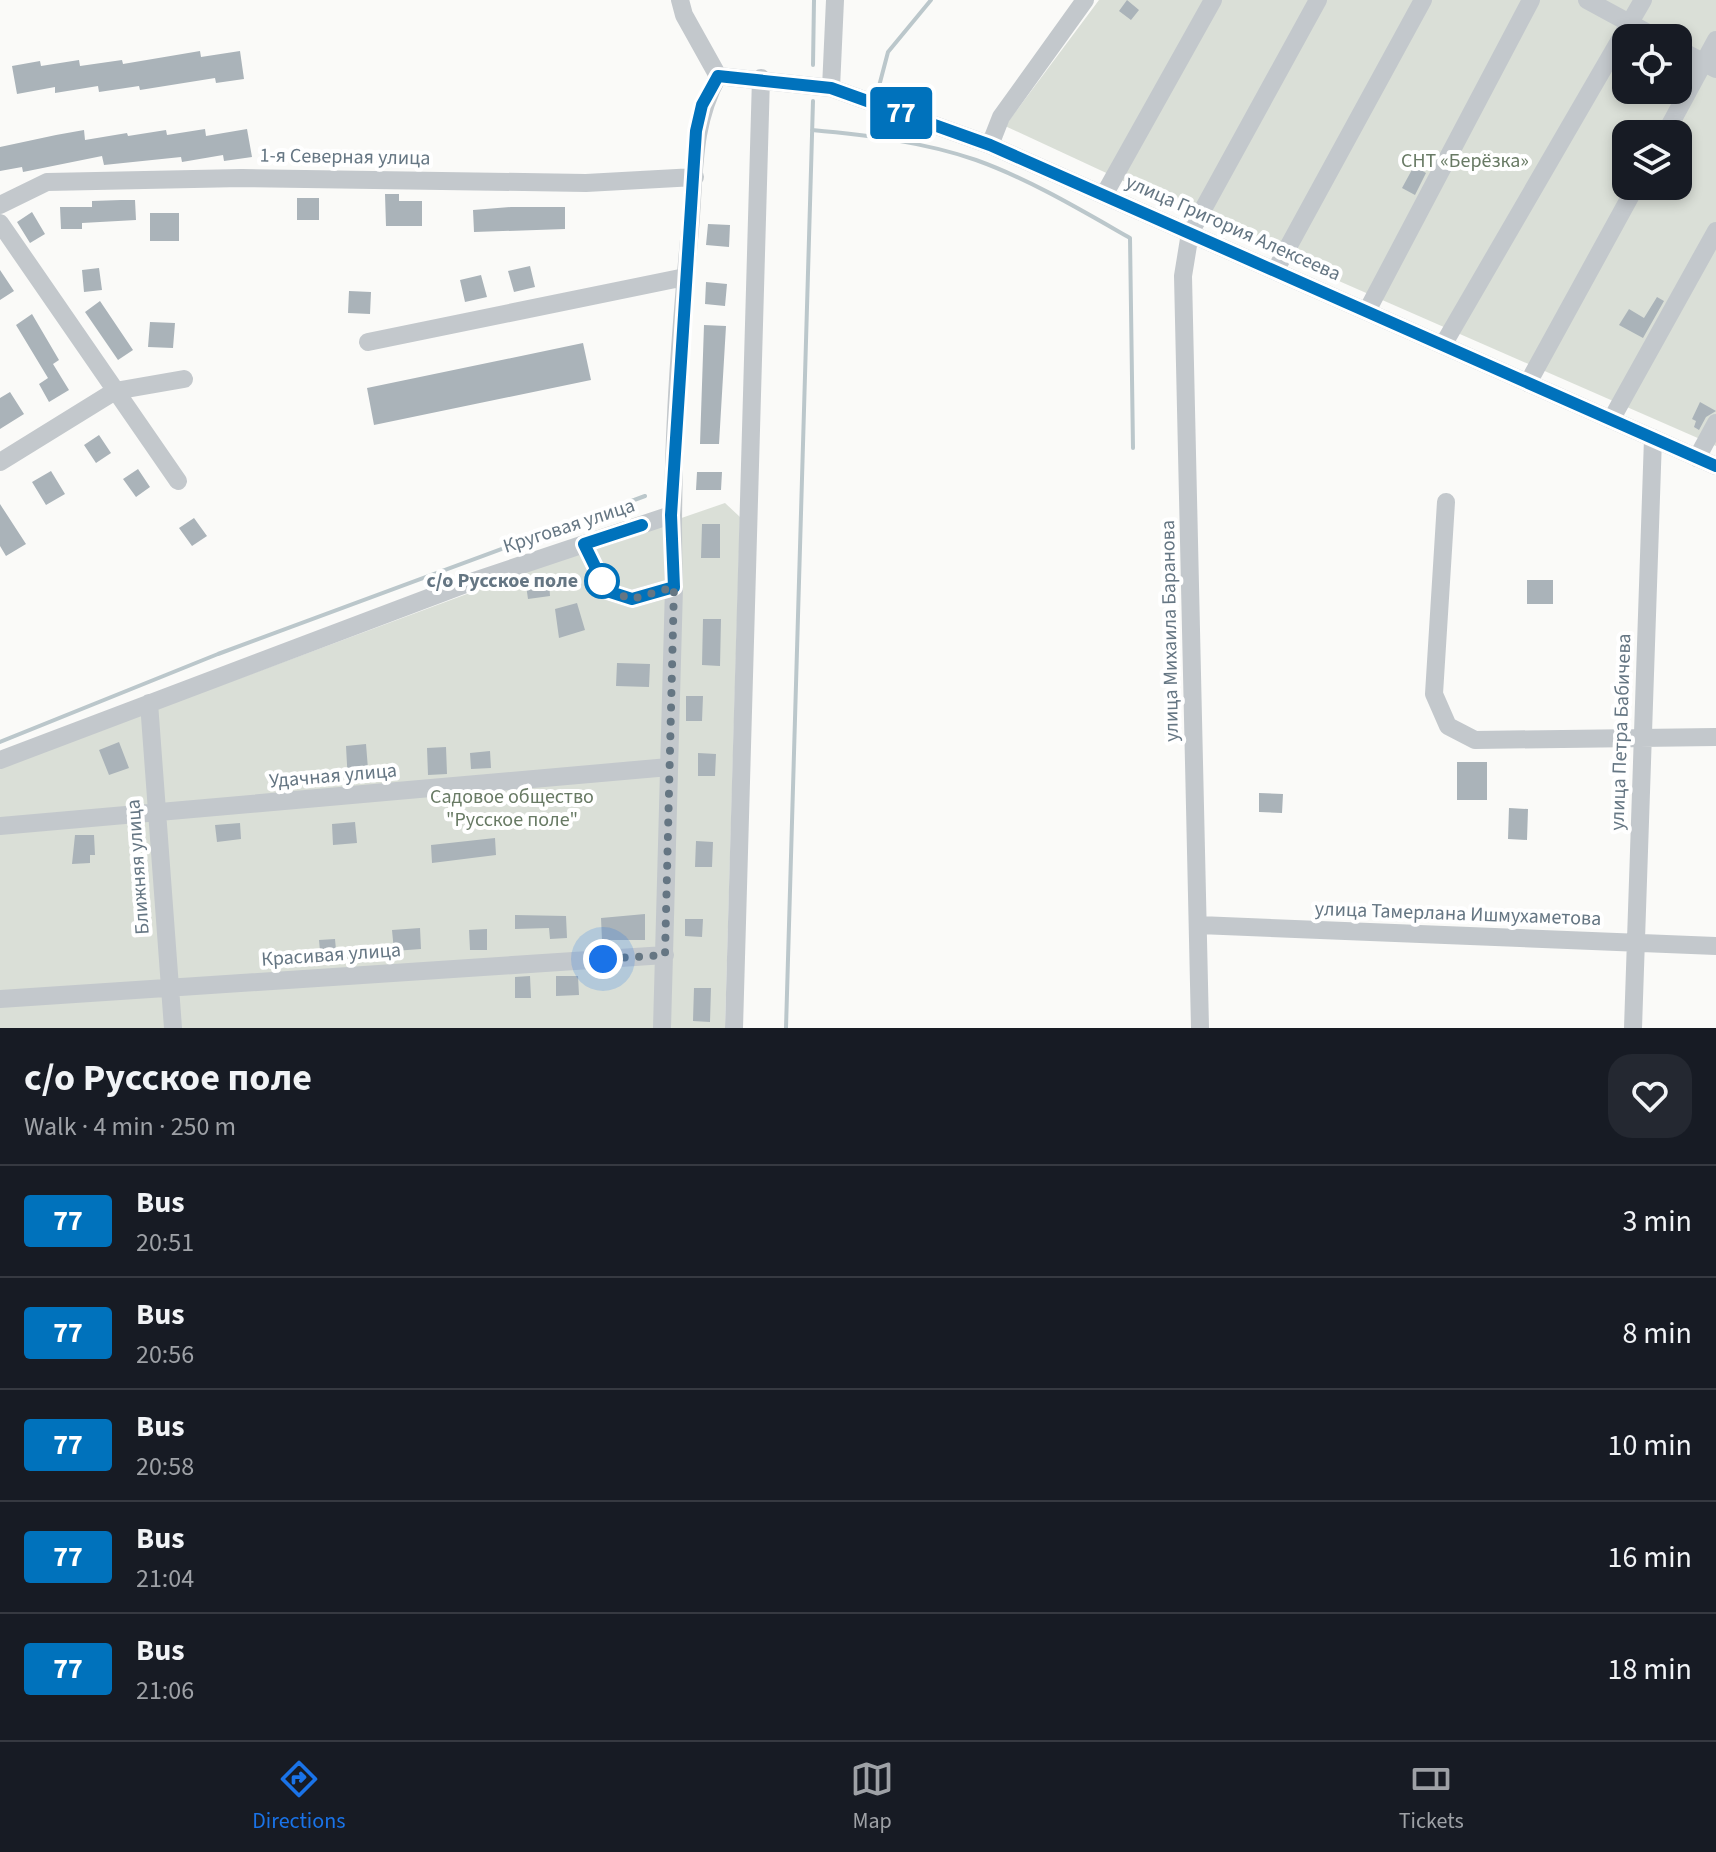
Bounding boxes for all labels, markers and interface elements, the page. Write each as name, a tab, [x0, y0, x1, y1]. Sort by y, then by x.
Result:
map controls	[1612, 24, 1692, 200]
button: locate	[1612, 24, 1692, 104]
line badge: 77	[865, 87, 937, 139]
text: 77	[886, 93, 916, 133]
button: layers	[1612, 120, 1692, 200]
street label: 1-я Северная улица	[259, 142, 431, 172]
park label: СНТ «Берёзка»	[1401, 147, 1529, 175]
street label: улица Григория Алексеева	[1121, 168, 1345, 288]
street label: Круговая улица	[499, 491, 639, 561]
street label: улица Михаила Баранова	[1154, 520, 1186, 742]
marker: с/о Русское поле	[585, 564, 619, 598]
place label: с/о Русское поле	[427, 567, 578, 595]
street label: улица Петра Бабичева	[1604, 633, 1638, 831]
street label: Удачная улица	[268, 756, 398, 796]
park label: Садовое общество "Русское поле"	[430, 783, 594, 834]
street label: Ближняя улица	[119, 798, 157, 936]
street label: улица Тамерлана Ишмухаметова	[1314, 895, 1602, 933]
street label: Красивая улица	[260, 936, 402, 974]
your location	[583, 939, 623, 979]
text: с/о Русское поле	[24, 1051, 312, 1105]
button: heart	[1608, 1054, 1692, 1138]
text: Walk · 4 min · 250 m	[24, 1108, 236, 1145]
text: Bus	[136, 1181, 184, 1224]
text: 3 min	[1622, 1200, 1692, 1243]
text: 77	[53, 1201, 83, 1241]
text: 20:51	[136, 1224, 194, 1261]
text: Bus	[136, 1293, 184, 1336]
text: 8 min	[1622, 1312, 1692, 1355]
text: 77	[53, 1313, 83, 1353]
text: 20:56	[136, 1336, 194, 1373]
text: Bus	[136, 1405, 184, 1448]
text: 10 min	[1608, 1424, 1692, 1467]
text: 77	[53, 1425, 83, 1465]
text: 20:58	[136, 1448, 194, 1485]
text: Bus	[136, 1517, 184, 1560]
text: 16 min	[1608, 1536, 1692, 1579]
text: 77	[53, 1537, 83, 1577]
text: 21:04	[136, 1560, 194, 1597]
text: Bus	[136, 1629, 184, 1672]
text: 18 min	[1608, 1648, 1692, 1691]
text: 77	[53, 1649, 83, 1689]
text: 21:06	[136, 1672, 194, 1709]
tab: Directions	[252, 1757, 345, 1837]
tab: Map	[850, 1757, 894, 1837]
tab: Tickets	[1399, 1757, 1464, 1837]

